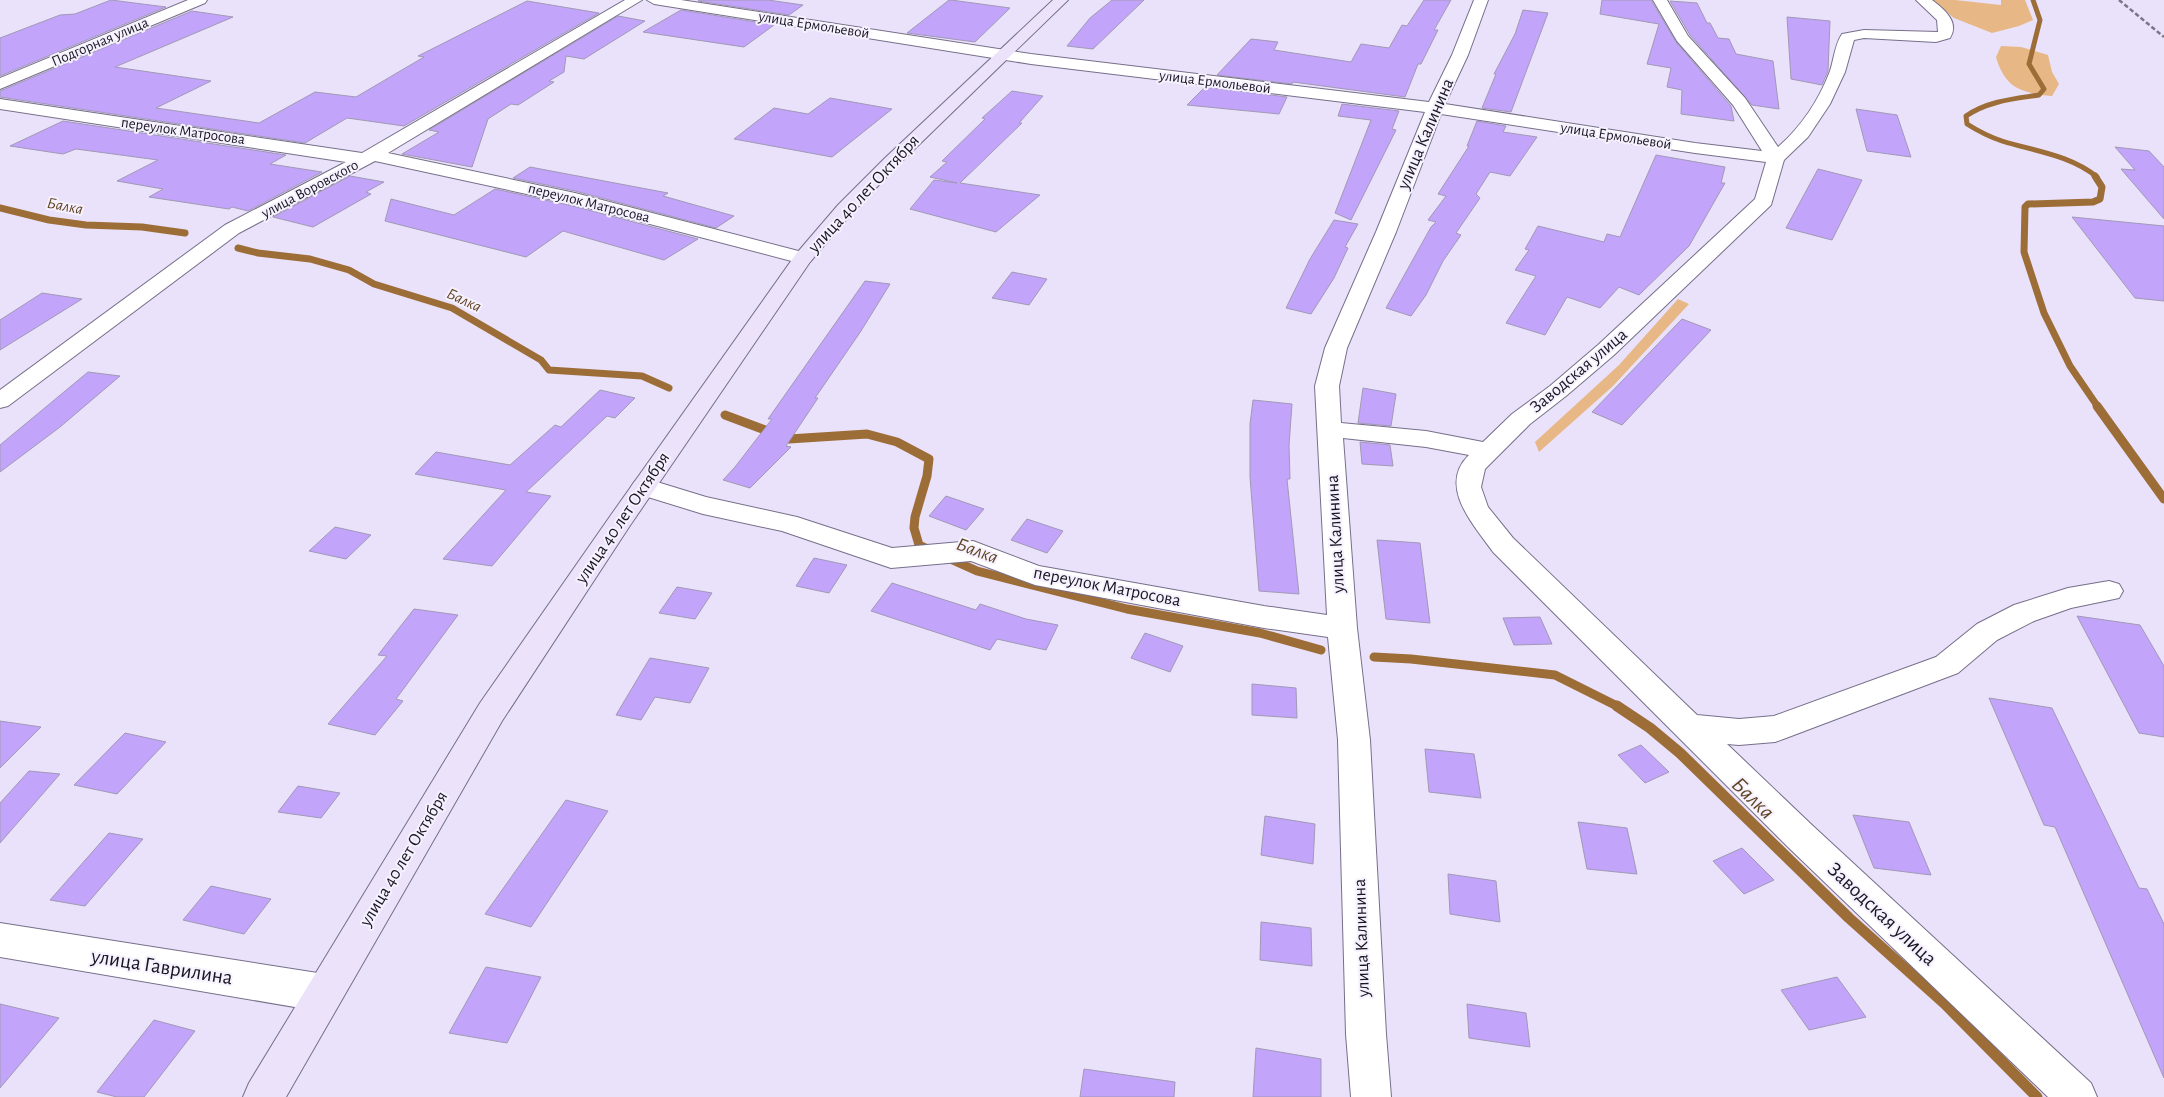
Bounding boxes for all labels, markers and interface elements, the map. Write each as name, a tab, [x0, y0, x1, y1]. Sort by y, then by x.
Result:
street label: улица Ермольевой	[757, 9, 870, 41]
street label: Подгорная улица	[49, 15, 151, 69]
street label: улица Ермольевой	[1157, 68, 1272, 96]
street label: улица Калинина	[1394, 76, 1457, 193]
street label: переулок Матросова	[120, 115, 246, 147]
street label: улица Ермольевой	[1559, 120, 1672, 152]
street label: улица 40 лет Октября	[803, 131, 923, 257]
street label: улица Воровского	[258, 157, 361, 221]
street label: переулок Матросова	[527, 181, 652, 225]
water label: Балка	[46, 195, 84, 217]
water label: Балка	[444, 285, 484, 315]
street label: Заводская улица	[1527, 325, 1631, 417]
street label: улица 40 лет Октября	[571, 449, 674, 588]
street label: улица Калинина	[1324, 474, 1348, 595]
water label: Балка	[954, 535, 1000, 567]
street label: переулок Матросова	[1032, 564, 1182, 610]
water label: Балка	[1728, 773, 1778, 823]
street label: улица 40 лет Октября	[355, 788, 451, 930]
street label: Заводская улица	[1823, 858, 1941, 970]
street label: улица Калинина	[1351, 878, 1373, 999]
street label: улица Гаврилина	[89, 945, 235, 989]

